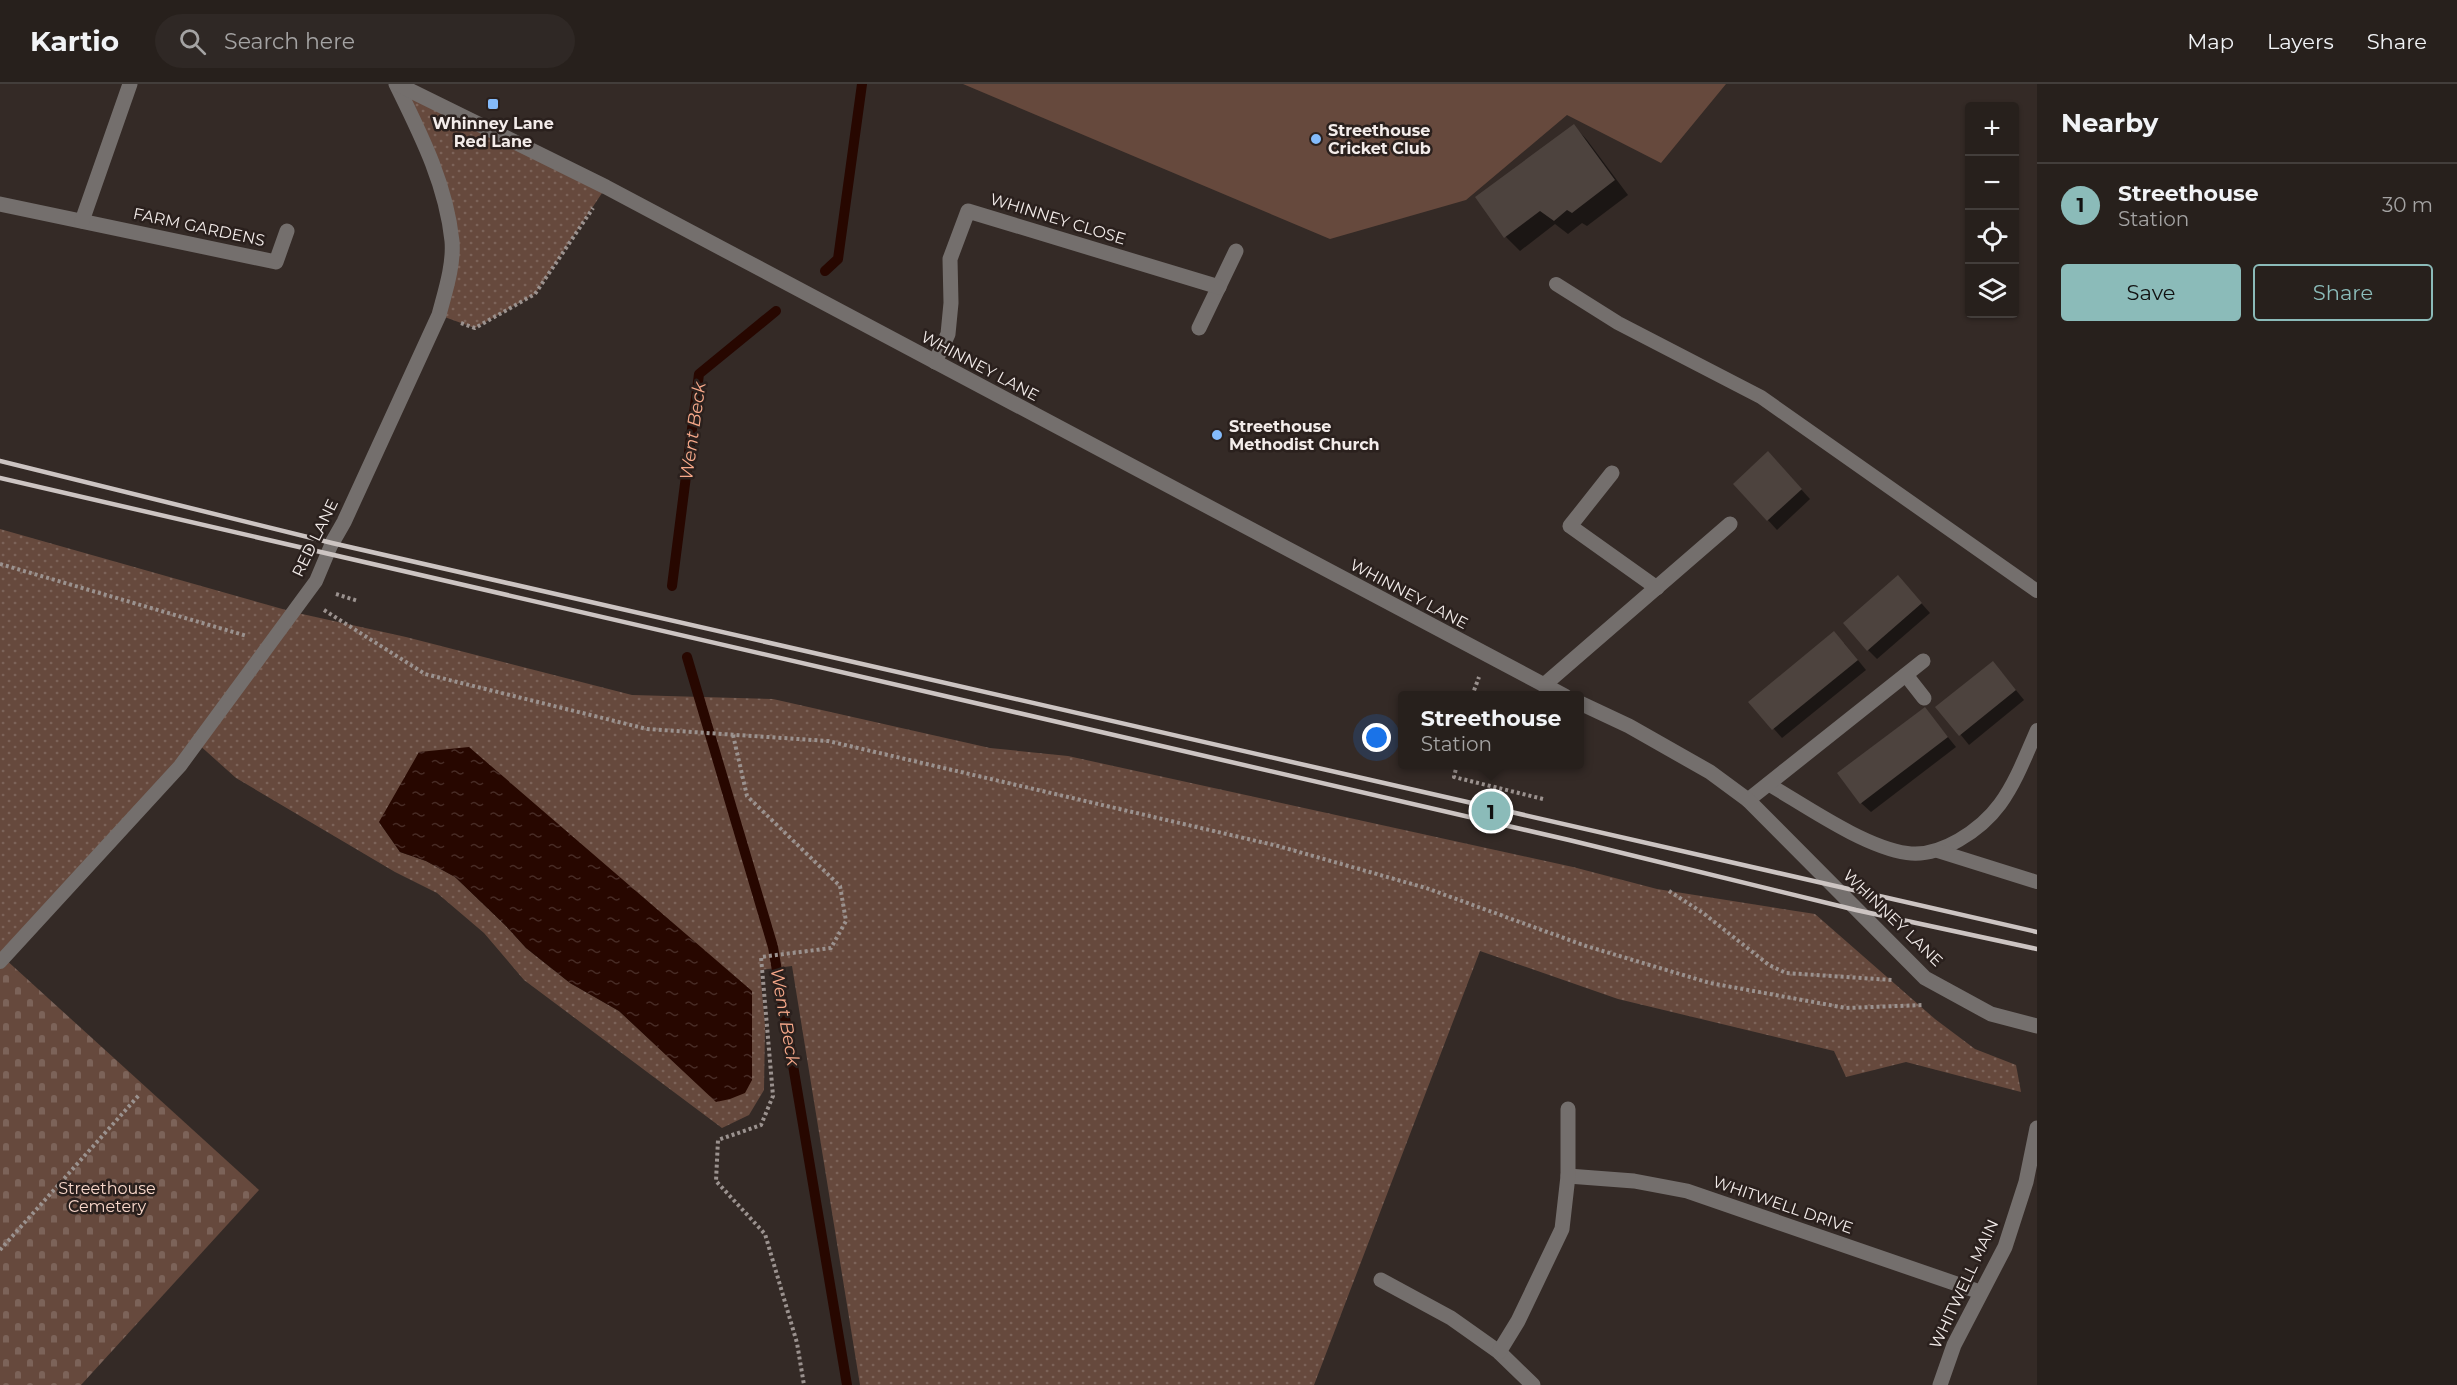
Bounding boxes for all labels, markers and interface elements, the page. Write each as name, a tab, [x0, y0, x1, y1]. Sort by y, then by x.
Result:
search box	[155, 14, 575, 68]
text: Kartio	[30, 24, 119, 58]
icon: search	[176, 25, 209, 58]
text: Search here	[224, 28, 355, 55]
text: Map	[2187, 29, 2234, 54]
text: Layers	[2267, 29, 2334, 54]
text: Share	[2367, 29, 2427, 54]
marker: Whinney Lane Red Lane	[486, 97, 500, 111]
map controls	[1965, 102, 2019, 318]
button: +	[1965, 102, 2019, 156]
text: Nearby	[2061, 107, 2158, 139]
place label: Whinney Lane Red Lane	[432, 114, 554, 151]
place label: Streethouse Cricket Club	[1328, 121, 1431, 158]
marker: Streethouse Cricket Club	[1309, 132, 1323, 146]
button: −	[1965, 156, 2019, 210]
text: Streethouse	[2118, 180, 2259, 207]
street label: WHINNEY CLOSE	[988, 189, 1128, 249]
text: 1	[2077, 193, 2084, 217]
text: 30 m	[2382, 193, 2433, 217]
street label: FARM GARDENS	[131, 204, 267, 250]
text: Station	[2118, 207, 2189, 231]
button: locate	[1965, 210, 2019, 264]
button: layers	[1965, 264, 2019, 318]
button: Save	[2061, 264, 2241, 321]
button: Share	[2253, 264, 2433, 321]
street label: WHINNEY LANE	[918, 327, 1042, 405]
water label: Went Beck	[675, 379, 711, 481]
place label: Streethouse Methodist Church	[1229, 417, 1380, 454]
marker: Streethouse Methodist Church	[1210, 428, 1224, 442]
street label: RED LANE	[288, 496, 342, 580]
street label: WHINNEY LANE	[1347, 555, 1471, 633]
popup	[1398, 691, 1584, 769]
text: Streethouse	[1421, 705, 1561, 732]
your location	[1362, 723, 1391, 752]
text: Station	[1421, 732, 1492, 756]
pin: 1	[1472, 788, 1510, 834]
street label: WHINNEY LANE	[1839, 866, 1947, 970]
water label: Went Beck	[766, 966, 805, 1069]
street label: WHITWELL DRIVE	[1711, 1172, 1855, 1238]
park label: Streethouse Cemetery	[58, 1179, 156, 1216]
street label: WHITWELL MAIN	[1926, 1216, 2002, 1352]

